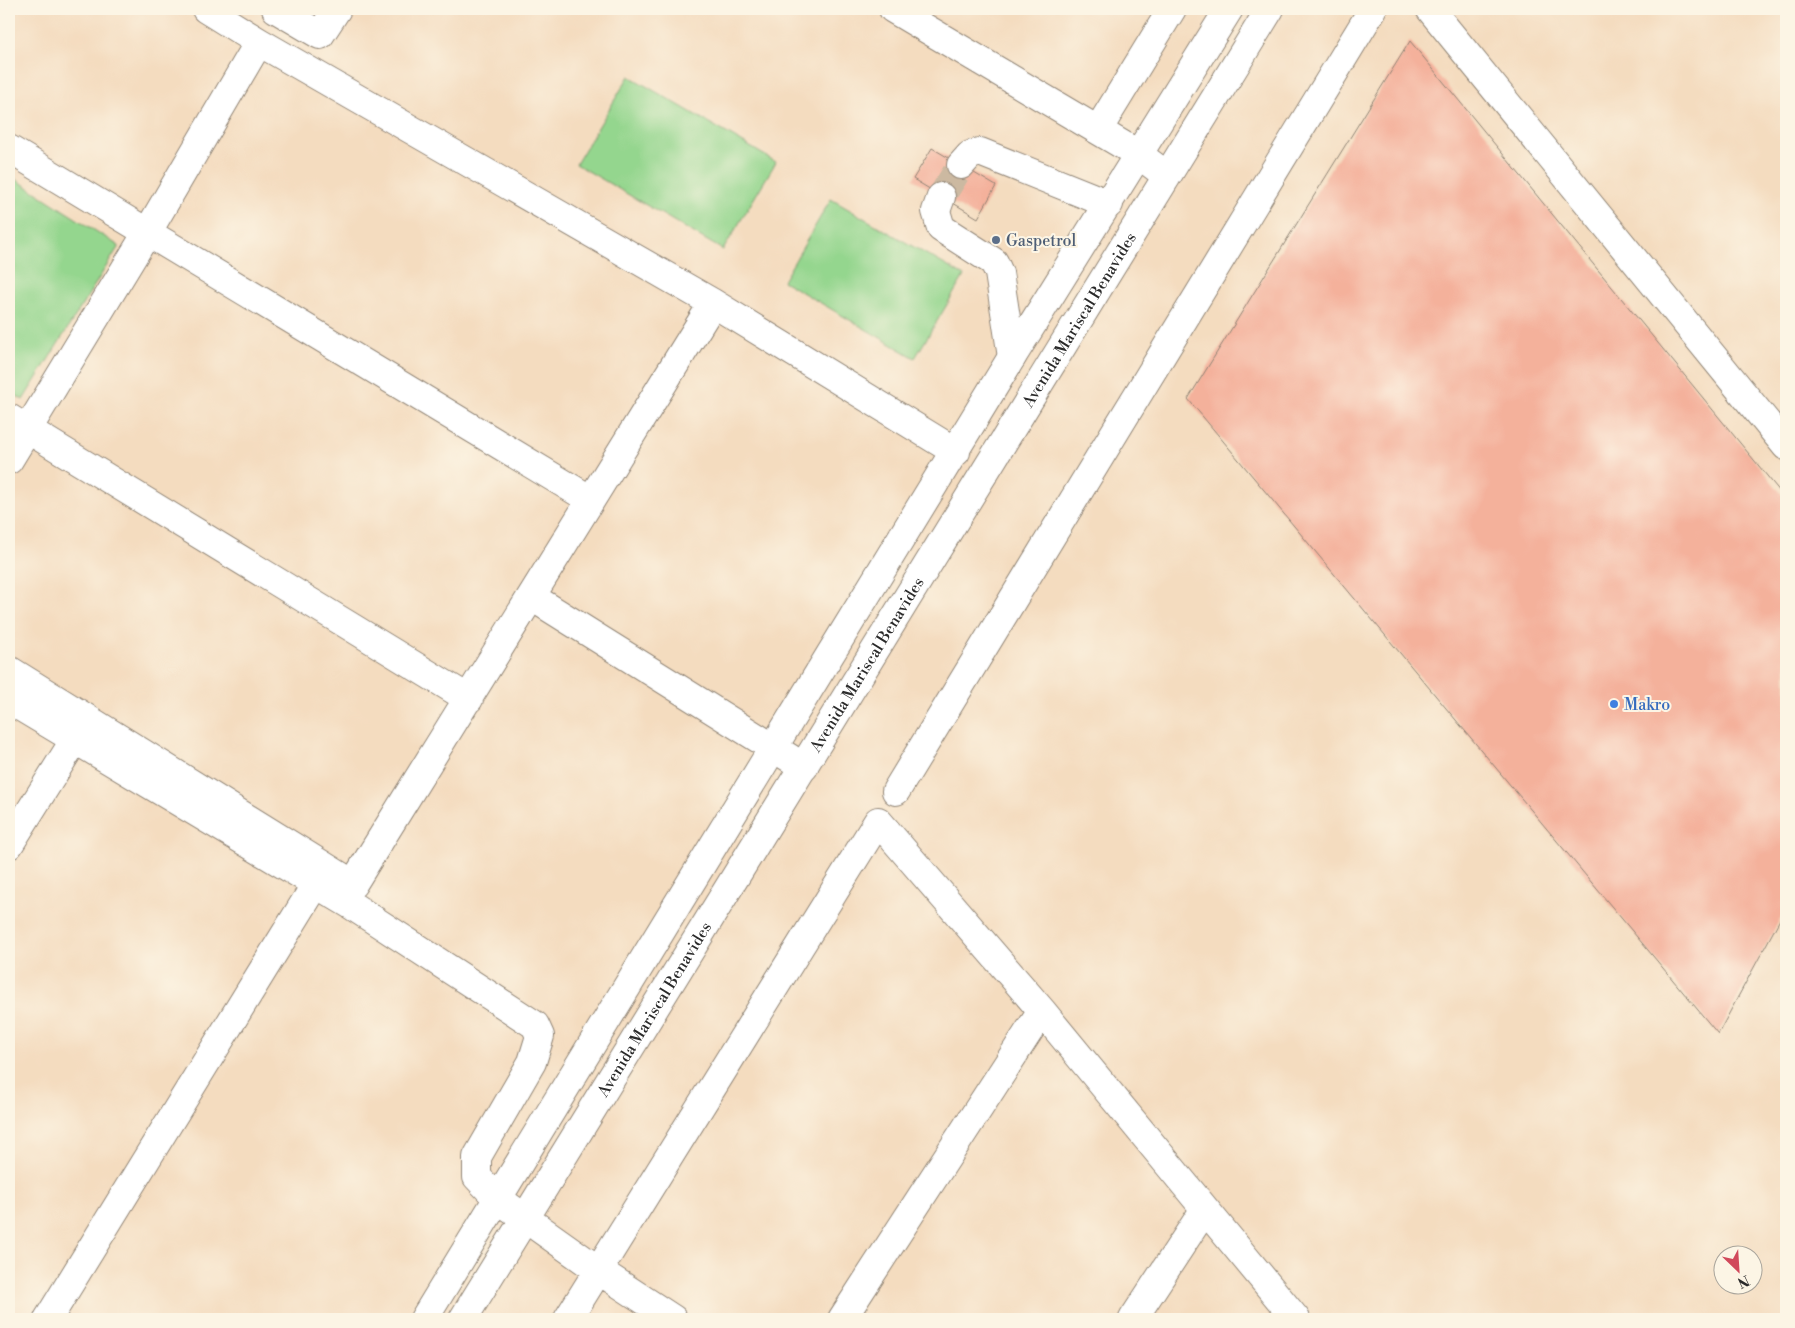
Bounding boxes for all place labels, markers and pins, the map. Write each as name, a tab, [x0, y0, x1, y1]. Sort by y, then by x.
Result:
place label: Gaspetrol	[1006, 231, 1077, 251]
marker: Gaspetrol	[990, 234, 1002, 246]
place label: Makro	[1624, 695, 1670, 715]
marker: Makro	[1608, 698, 1620, 710]

